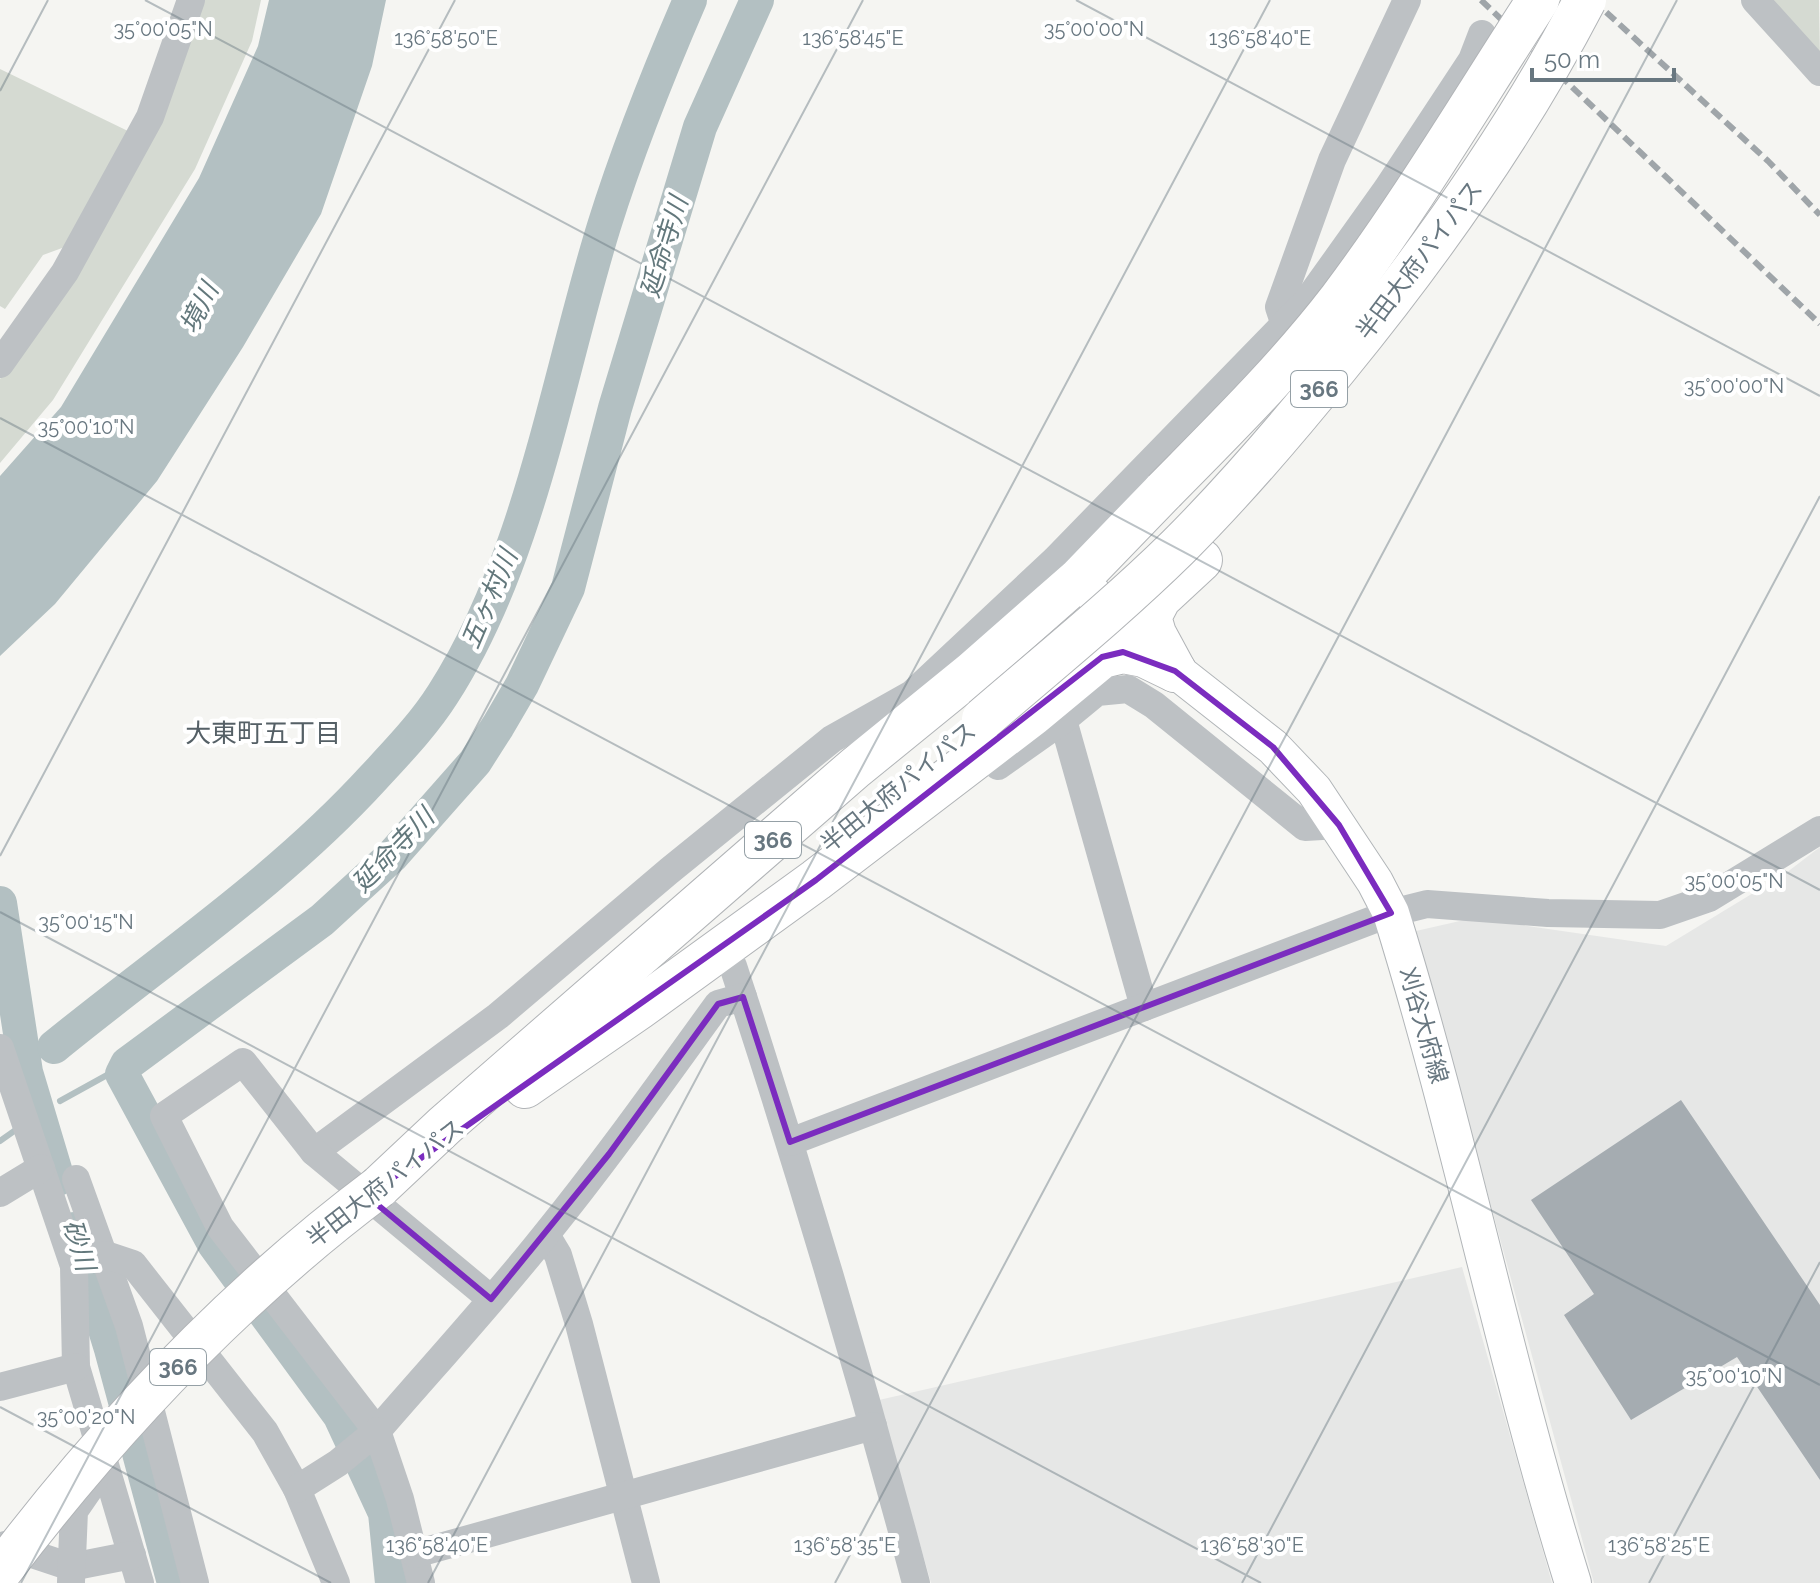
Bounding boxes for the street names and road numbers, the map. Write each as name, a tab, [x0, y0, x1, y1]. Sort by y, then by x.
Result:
street label: 半田大府パイパス	[1350, 175, 1488, 345]
road number: 366	[1291, 371, 1347, 407]
street label: 半田大府パイパス	[814, 715, 982, 859]
road number: 366	[745, 822, 801, 858]
street label: 刈谷大府線	[1394, 963, 1454, 1087]
street label: 半田大府パイパス	[301, 1113, 469, 1253]
road number: 366	[150, 1349, 206, 1385]

